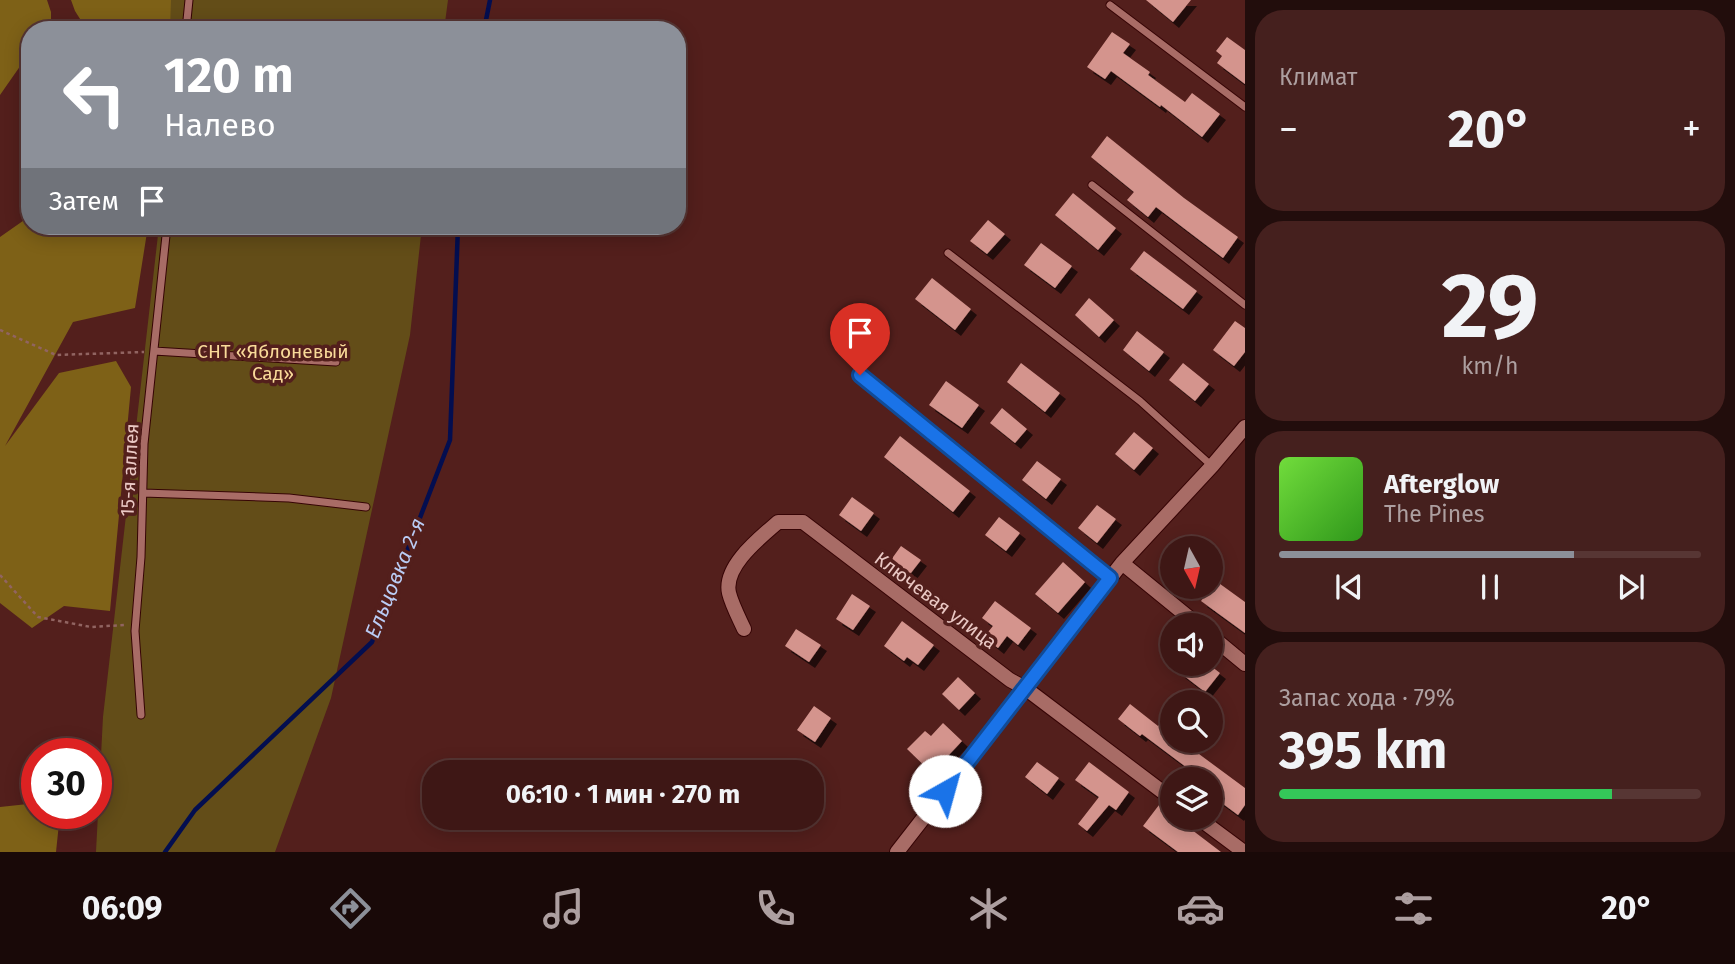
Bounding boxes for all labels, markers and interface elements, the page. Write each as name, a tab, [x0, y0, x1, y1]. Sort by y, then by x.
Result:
text: 120 m	[164, 46, 294, 105]
icon: left	[49, 49, 140, 140]
text: Климат	[1279, 63, 1357, 91]
text: 20°	[1448, 98, 1532, 161]
text: Налево	[164, 106, 276, 144]
text: −	[1279, 106, 1298, 152]
text: +	[1682, 106, 1701, 152]
icon: arrive	[133, 182, 171, 220]
text: Затем	[49, 186, 119, 217]
text: 29	[1441, 252, 1539, 361]
pin	[830, 303, 890, 375]
icon: arrive	[841, 314, 879, 352]
park label: СНТ «Яблоневый Сад»	[197, 340, 349, 385]
text: km/h	[1462, 352, 1518, 380]
street label: 15-я аллея	[116, 423, 143, 517]
text: Afterglow	[1384, 469, 1499, 500]
text: The Pines	[1384, 500, 1485, 528]
water label: Ельцовка 2-я	[359, 514, 431, 642]
north arrow	[1160, 536, 1223, 598]
map controls	[1160, 536, 1223, 830]
street label: Ключевая улица	[870, 547, 1001, 654]
icon: previous	[1330, 568, 1368, 606]
icon: pause	[1471, 568, 1509, 606]
icon: next	[1612, 568, 1650, 606]
button: sound	[1160, 613, 1223, 676]
text: Запас хода · 79%	[1279, 684, 1455, 712]
button: search	[1160, 690, 1223, 753]
text: 395 km	[1279, 719, 1447, 782]
speed limit sign: 30	[21, 738, 112, 829]
position arrow	[908, 754, 982, 828]
button: layers	[1160, 767, 1223, 830]
text: 06:10 · 1 мин · 270 m	[506, 779, 740, 810]
icon: directions	[326, 884, 375, 933]
icon: music	[539, 884, 588, 933]
icon: phone	[751, 884, 800, 933]
icon: climate	[964, 884, 1013, 933]
icon: car	[1176, 884, 1225, 933]
icon: filters	[1389, 884, 1438, 933]
text: 06:09	[82, 889, 163, 927]
text: 20°	[1601, 889, 1653, 927]

